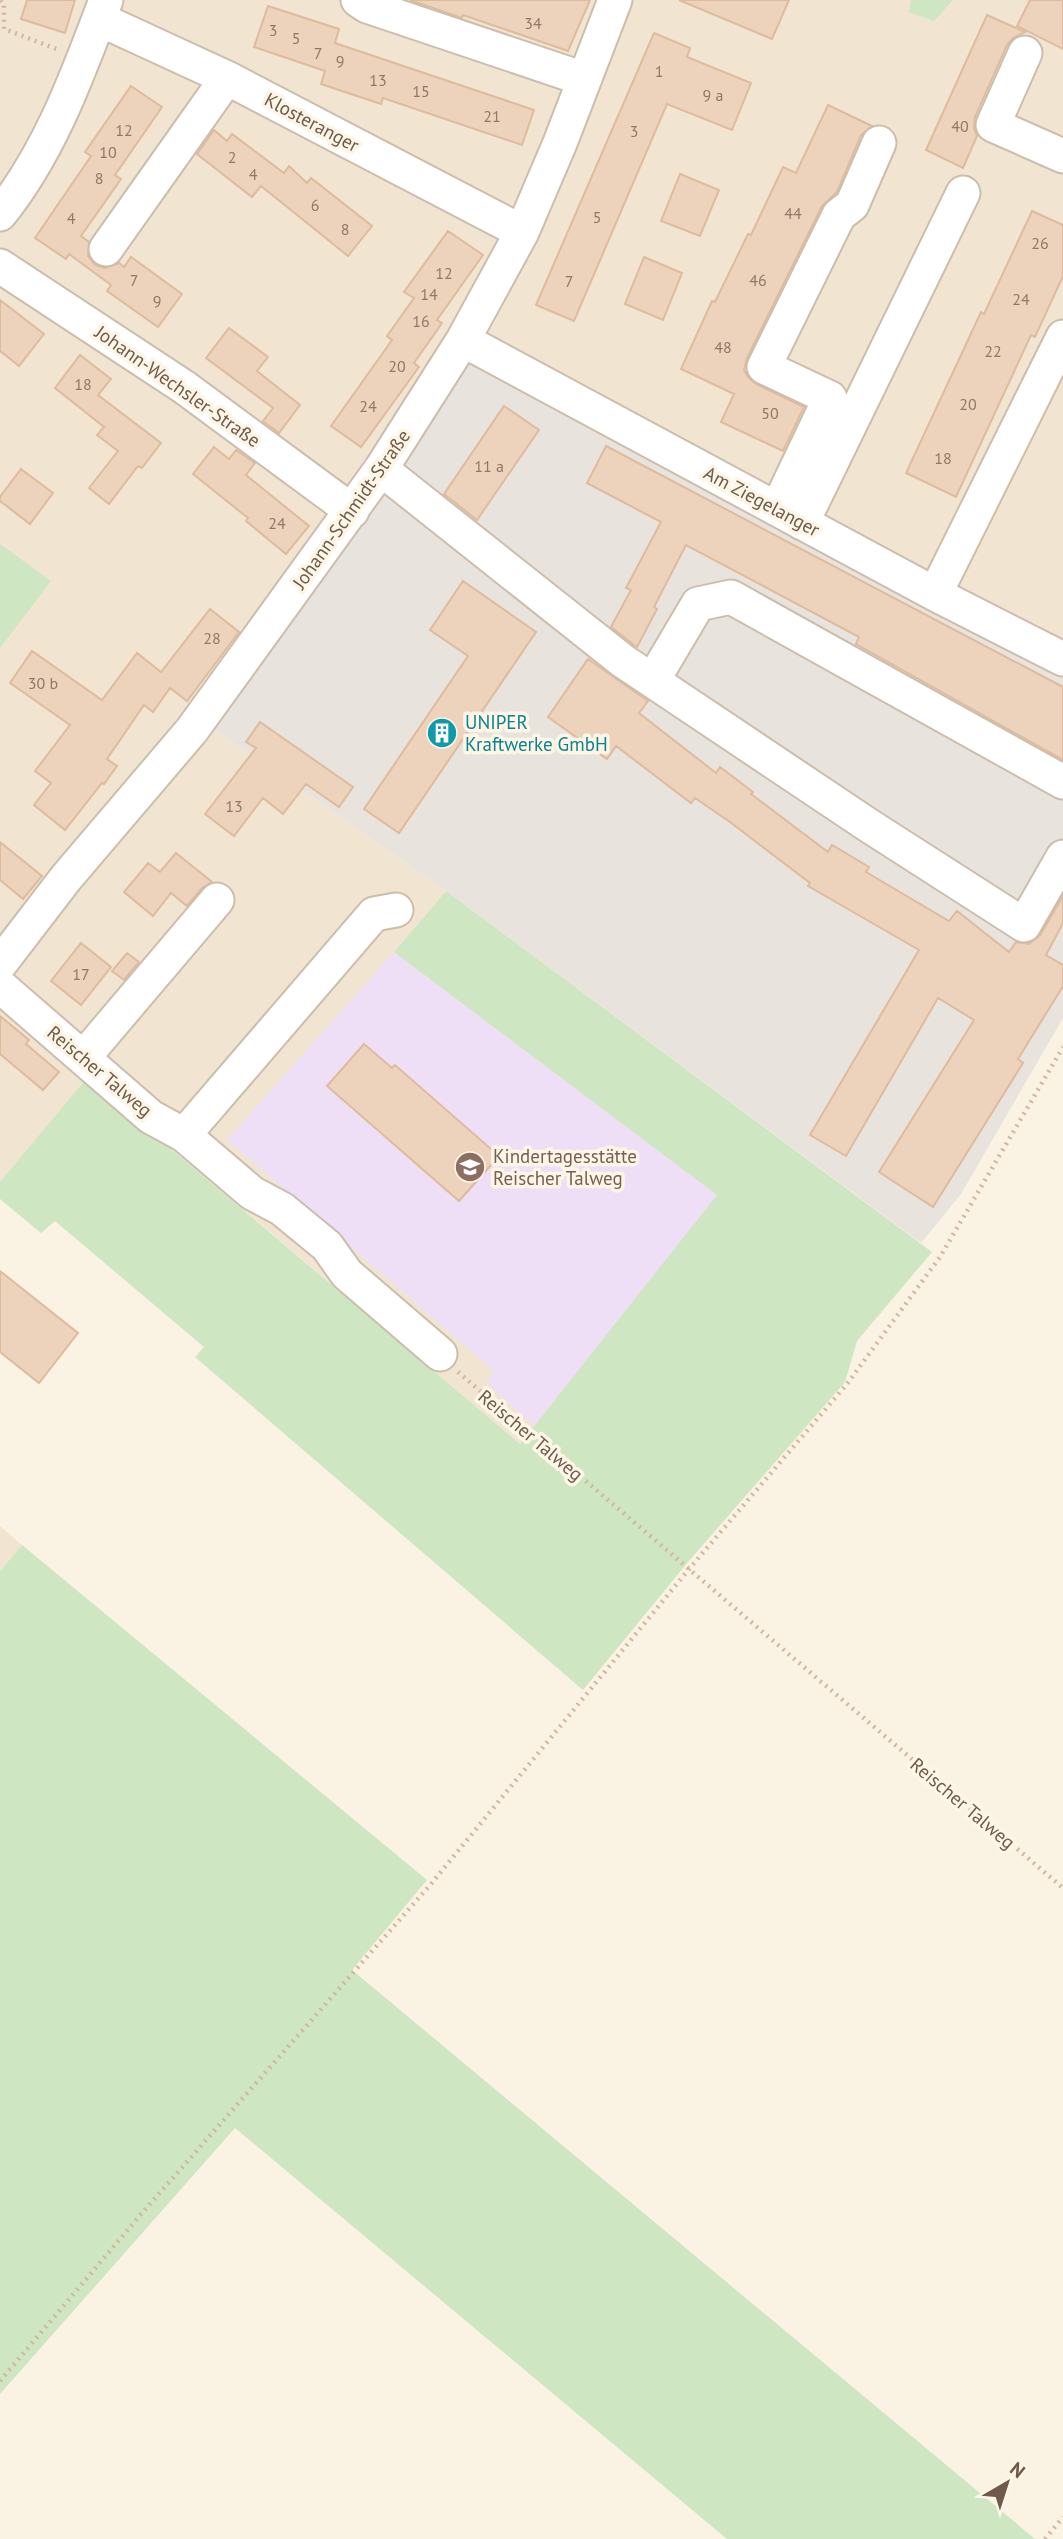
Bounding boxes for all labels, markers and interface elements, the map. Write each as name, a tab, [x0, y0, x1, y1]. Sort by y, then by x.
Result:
house number: 34	[524, 13, 542, 33]
house number: 3	[269, 20, 277, 40]
house number: 5	[292, 28, 300, 48]
house number: 7	[314, 43, 322, 63]
house number: 9	[336, 51, 344, 71]
house number: 1	[655, 61, 663, 81]
house number: 13	[369, 70, 387, 90]
house number: 15	[412, 81, 430, 101]
house number: 9 a	[703, 85, 723, 105]
street label: Klosteranger	[261, 87, 364, 157]
house number: 21	[483, 106, 501, 126]
house number: 40	[951, 116, 969, 136]
house number: 12	[115, 120, 133, 140]
house number: 3	[630, 121, 638, 141]
house number: 10	[99, 142, 117, 162]
house number: 2	[228, 147, 236, 167]
house number: 4	[249, 164, 258, 184]
house number: 8	[95, 168, 103, 188]
house number: 6	[311, 195, 319, 215]
house number: 44	[784, 203, 802, 223]
house number: 5	[593, 207, 601, 227]
house number: 4	[67, 208, 76, 228]
house number: 8	[341, 219, 349, 239]
house number: 26	[1031, 233, 1049, 253]
house number: 12	[435, 263, 453, 283]
house number: 7	[130, 270, 138, 290]
house number: 46	[749, 270, 767, 290]
house number: 7	[565, 271, 573, 291]
house number: 14	[420, 284, 438, 304]
house number: 24	[1012, 289, 1030, 309]
house number: 9	[153, 291, 161, 311]
house number: 16	[412, 311, 430, 331]
street label: Johann-Wechsler-Straße	[90, 319, 265, 452]
house number: 48	[714, 337, 732, 357]
house number: 22	[984, 341, 1002, 361]
house number: 20	[388, 356, 406, 376]
house number: 18	[74, 374, 92, 394]
house number: 20	[959, 394, 977, 414]
house number: 24	[359, 396, 377, 416]
house number: 50	[761, 403, 779, 423]
street label: Johann-Schmidt-Straße	[286, 425, 415, 594]
house number: 18	[934, 448, 952, 468]
house number: 11 a	[474, 456, 504, 476]
street label: Am Ziegelanger	[700, 460, 824, 542]
house number: 24	[268, 513, 286, 533]
house number: 28	[203, 628, 221, 648]
house number: 30 b	[28, 673, 58, 693]
place label: UNIPER Kraftwerke GmbH	[465, 710, 608, 756]
building icon: UNIPER Kraftwerke GmbH	[425, 716, 459, 750]
house number: 13	[225, 796, 243, 816]
house number: 17	[72, 964, 90, 984]
street label: Reischer Talweg	[43, 1020, 157, 1122]
place label: Kindertagesstätte Reischer Talweg	[493, 1144, 637, 1190]
school or university icon: Kindertagesstätte Reischer Talweg	[453, 1150, 487, 1184]
street label: Reischer Talweg	[474, 1384, 588, 1486]
street label: Reischer Talweg	[906, 1752, 1020, 1854]
north arrow	[972, 2448, 1042, 2518]
text: N	[1005, 2457, 1030, 2483]

